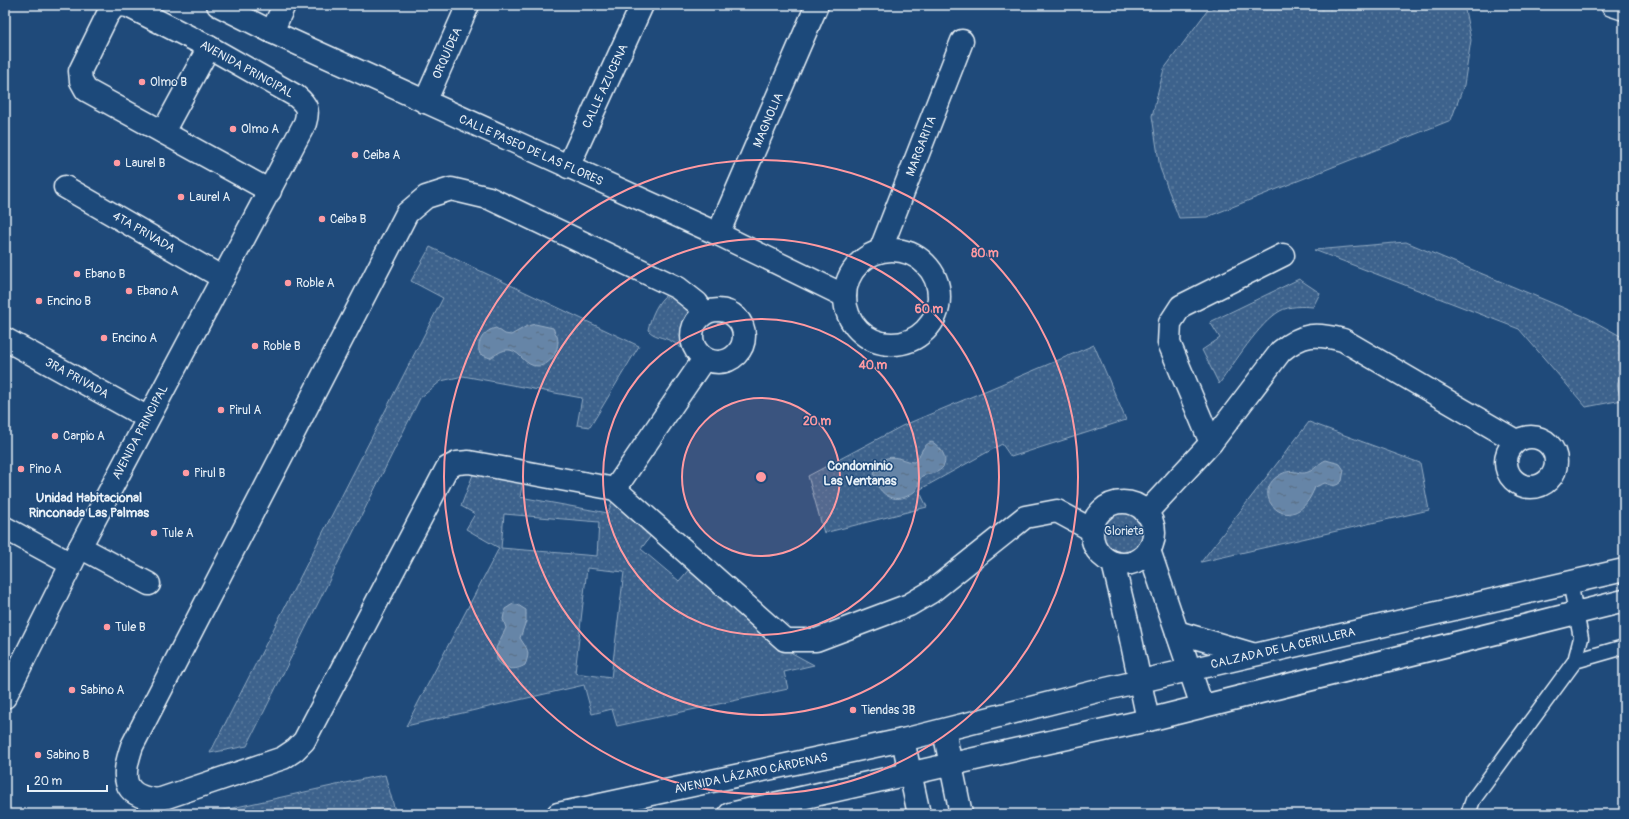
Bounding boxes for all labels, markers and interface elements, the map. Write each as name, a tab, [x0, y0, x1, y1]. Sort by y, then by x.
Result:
street label: ORQUÍDEA	[429, 25, 466, 81]
street label: AVENIDA PRINCIPAL	[197, 37, 297, 102]
street label: CALLE AZUCENA	[579, 41, 632, 131]
place label: Olmo B	[150, 75, 187, 90]
marker: Olmo B	[137, 77, 147, 87]
street label: MAGNOLIA	[750, 90, 787, 150]
street label: CALLE PASEO DE LAS FLORES	[456, 112, 605, 189]
street label: MARGARITA	[903, 114, 940, 179]
place label: Olmo A	[241, 122, 279, 137]
marker: Olmo A	[228, 124, 238, 134]
place label: Ceiba A	[363, 148, 401, 163]
marker: Ceiba A	[350, 150, 360, 160]
place label: Laurel B	[125, 156, 166, 171]
marker: Laurel B	[112, 158, 122, 168]
place label: Laurel A	[189, 190, 231, 205]
marker: Laurel A	[176, 192, 186, 202]
street label: 4TA PRIVADA	[110, 208, 178, 257]
place label: Ceiba B	[330, 212, 367, 227]
marker: Ceiba B	[317, 214, 327, 224]
text: 80 m	[971, 246, 999, 261]
place label: Ebano B	[85, 267, 125, 282]
marker: Ebano B	[72, 269, 82, 279]
place label: Roble A	[296, 276, 335, 291]
marker: Roble A	[283, 278, 293, 288]
place label: Ebano A	[137, 284, 178, 299]
marker: Ebano A	[124, 286, 134, 296]
place label: Encino B	[47, 294, 91, 309]
marker: Encino B	[34, 296, 44, 306]
text: 60 m	[915, 302, 944, 317]
place label: Encino A	[112, 331, 157, 346]
marker: Encino A	[99, 333, 109, 343]
place label: Roble B	[263, 339, 301, 354]
marker: Roble B	[250, 341, 260, 351]
street label: 3RA PRIVADA	[42, 355, 111, 402]
text: 40 m	[858, 358, 888, 373]
street label: AVENIDA PRINCIPAL	[109, 382, 172, 482]
place label: Pirul A	[229, 403, 262, 418]
marker: Pirul A	[216, 405, 226, 415]
text: 20 m	[803, 414, 831, 429]
place label: Carpio A	[63, 429, 105, 444]
marker: Carpio A	[50, 431, 60, 441]
district label: Condominio Las Ventanas	[823, 458, 897, 489]
place label: Pino A	[29, 462, 62, 477]
marker: Pino A	[16, 464, 26, 474]
place label: Pirul B	[194, 466, 226, 481]
marker: Pirul B	[181, 468, 191, 478]
centre of rings	[754, 470, 768, 484]
district label: Unidad Habitacional Rinconada Las Palmas	[29, 490, 149, 521]
park label: Glorieta	[1104, 524, 1144, 539]
place label: Tule A	[162, 526, 194, 541]
marker: Tule A	[149, 528, 159, 538]
place label: Tule B	[115, 620, 146, 635]
marker: Tule B	[102, 622, 112, 632]
street label: CALZADA DE LA CERILLERA	[1209, 625, 1357, 672]
place label: Sabino A	[80, 683, 125, 698]
marker: Sabino A	[67, 685, 77, 695]
place label: Tiendas 3B	[861, 703, 915, 718]
marker: Tiendas 3B	[848, 705, 858, 715]
place label: Sabino B	[46, 748, 90, 763]
street label: AVENIDA LÁZARO CÁRDENAS	[673, 749, 829, 797]
marker: Sabino B	[33, 750, 43, 760]
scale bar	[28, 767, 107, 793]
text: 20 m	[34, 774, 63, 789]

